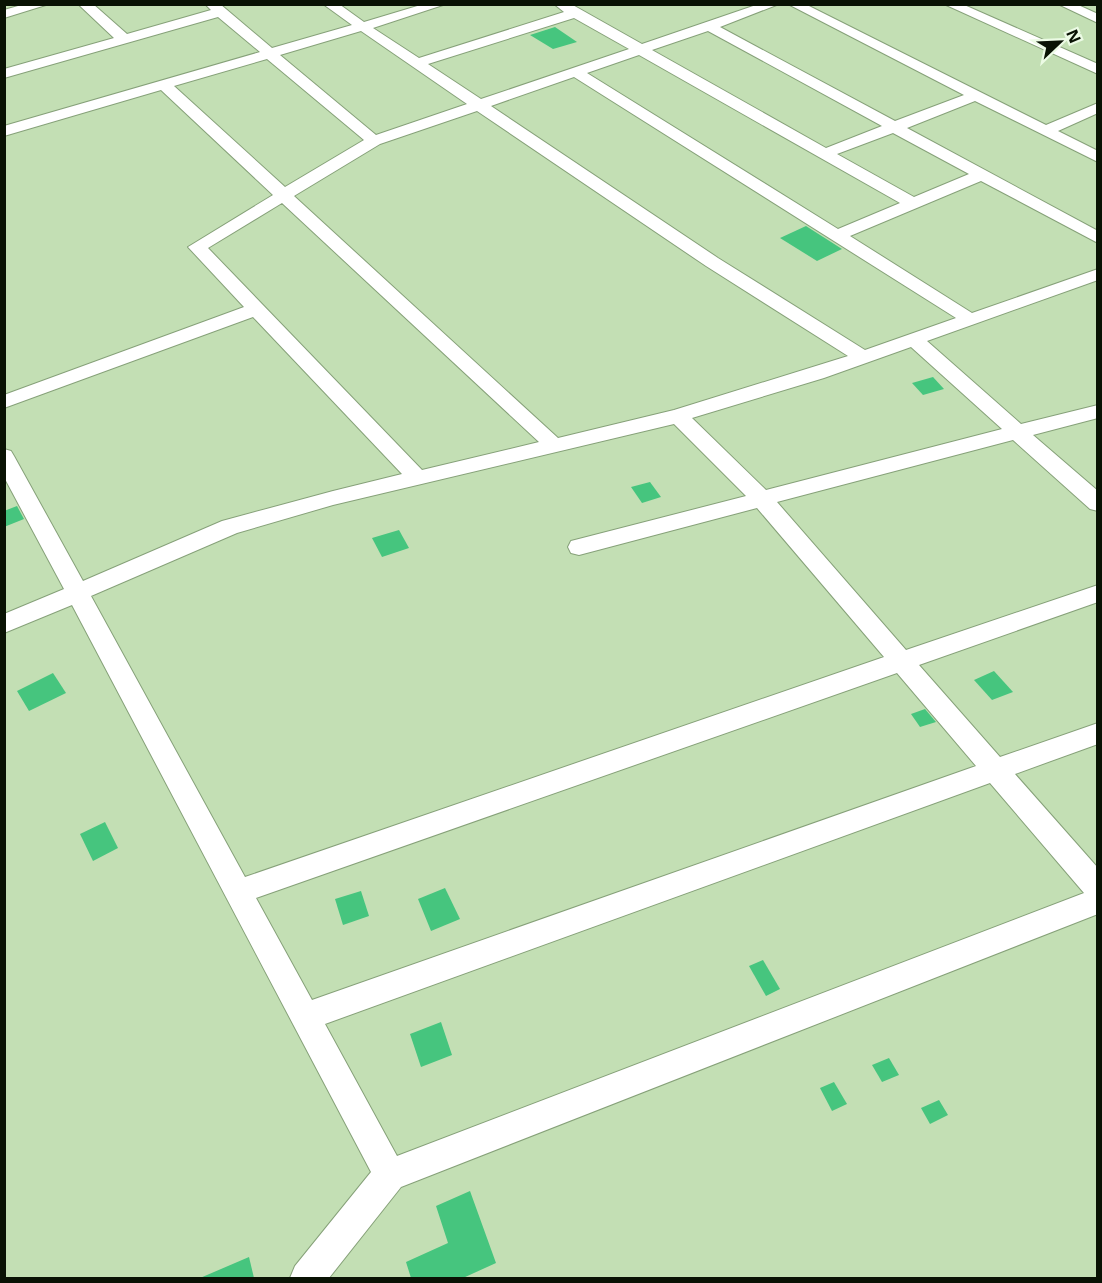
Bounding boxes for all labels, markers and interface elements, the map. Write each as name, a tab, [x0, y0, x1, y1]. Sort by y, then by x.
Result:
north arrow	[1030, 12, 1090, 72]
text: N	[1061, 26, 1086, 46]

